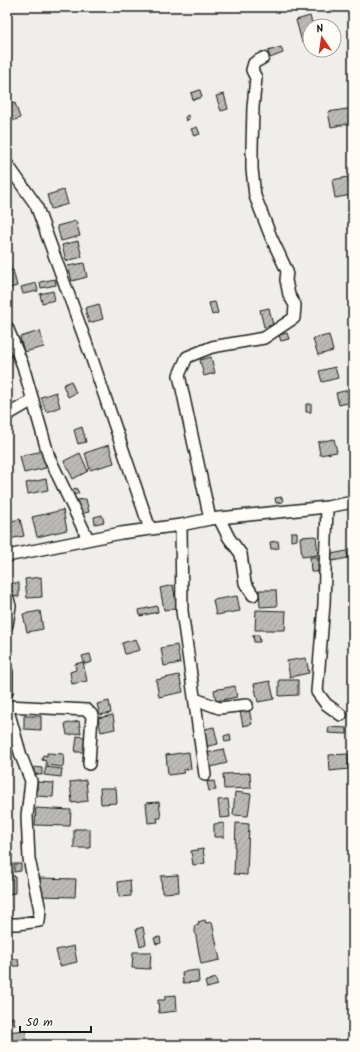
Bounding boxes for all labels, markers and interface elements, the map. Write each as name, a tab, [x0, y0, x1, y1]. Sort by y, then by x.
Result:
north arrow	[302, 18, 342, 58]
text: N	[315, 20, 325, 39]
scale bar	[20, 1008, 91, 1034]
text: 50 m	[26, 1013, 53, 1032]

